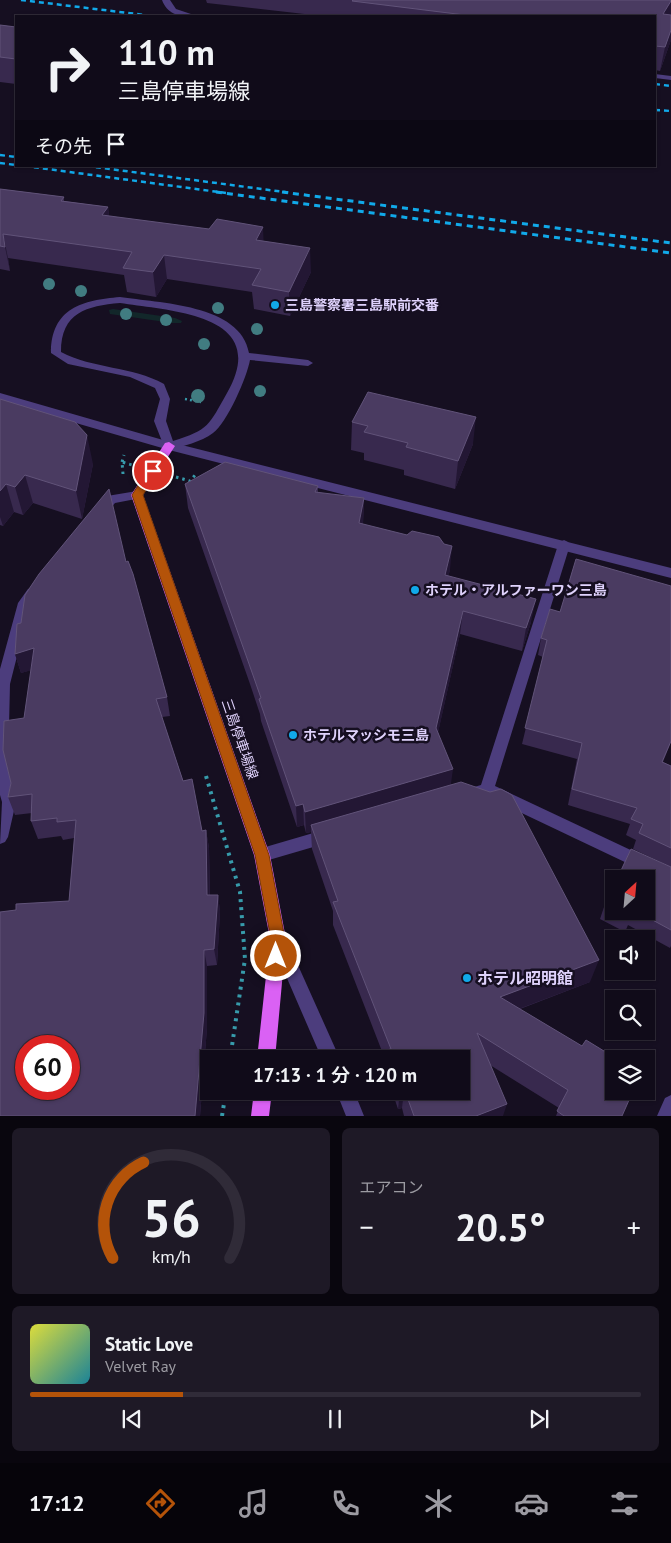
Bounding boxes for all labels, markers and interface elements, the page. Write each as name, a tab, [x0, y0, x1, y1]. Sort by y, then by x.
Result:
text: 110 m	[118, 29, 215, 75]
icon: right	[35, 35, 100, 100]
text: 三島停車場線	[118, 77, 250, 105]
icon: arrive	[102, 130, 130, 158]
text: その先	[35, 134, 92, 158]
place label: 三島警察署三島駅前交番	[285, 296, 439, 314]
marker: 三島警察署三島駅前交番	[269, 299, 281, 311]
pin	[132, 450, 174, 492]
icon: arrive	[139, 457, 167, 485]
place label: ホテル・アルファーワン三島	[425, 581, 607, 599]
marker: ホテル・アルファーワン三島	[409, 584, 421, 596]
street label: 三島停車場線	[218, 696, 262, 782]
place label: ホテルマッシモ三島	[303, 726, 429, 744]
marker: ホテルマッシモ三島	[287, 729, 299, 741]
north arrow	[605, 870, 655, 920]
map controls	[605, 870, 655, 1100]
position arrow	[249, 929, 301, 981]
button: sound	[605, 930, 655, 980]
place label: ホテル昭明館	[477, 968, 573, 988]
marker: ホテル昭明館	[461, 972, 473, 984]
button: search	[605, 990, 655, 1040]
speed limit sign: 60	[15, 1035, 80, 1100]
button: layers	[605, 1050, 655, 1100]
text: 17:13 · 1 分 · 120 m	[253, 1063, 417, 1087]
text: エアコン	[360, 1177, 424, 1197]
text: 56	[141, 1184, 200, 1251]
text: 20.5°	[455, 1202, 546, 1251]
text: −	[360, 1208, 374, 1245]
text: +	[627, 1208, 641, 1245]
text: km/h	[151, 1245, 190, 1268]
text: Static Love	[105, 1332, 193, 1356]
text: Velvet Ray	[105, 1356, 176, 1376]
icon: previous	[118, 1405, 146, 1433]
icon: pause	[321, 1405, 349, 1433]
icon: next	[525, 1405, 553, 1433]
icon: directions	[143, 1486, 178, 1521]
icon: music	[236, 1486, 271, 1521]
icon: phone	[328, 1486, 363, 1521]
icon: climate	[421, 1486, 456, 1521]
icon: car	[514, 1486, 549, 1521]
icon: filters	[607, 1486, 642, 1521]
text: 17:12	[29, 1489, 85, 1517]

